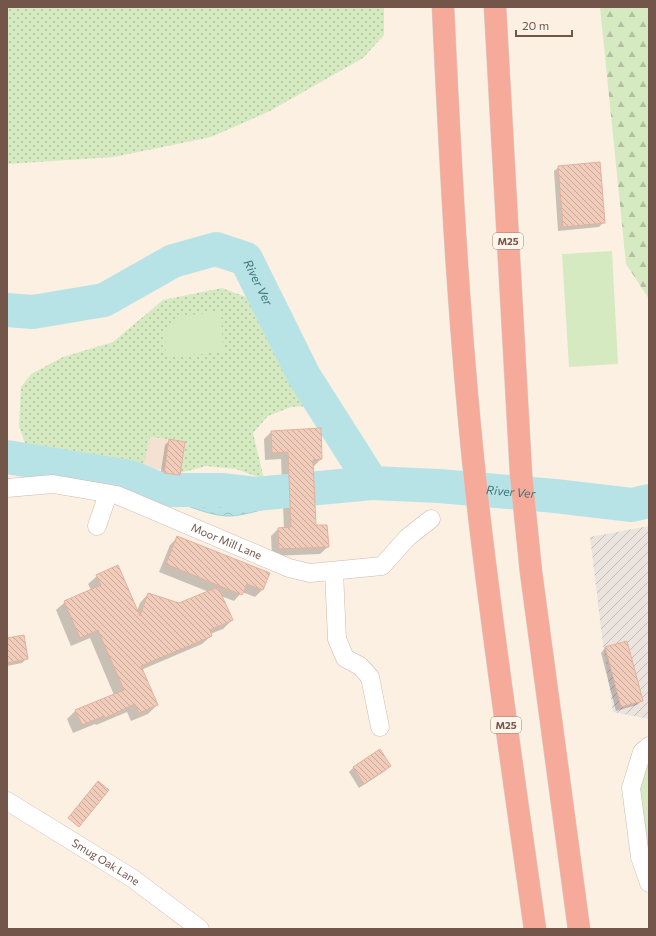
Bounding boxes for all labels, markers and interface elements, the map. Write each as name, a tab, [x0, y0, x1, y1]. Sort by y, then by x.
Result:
scale bar	[516, 12, 572, 38]
text: 20 m	[522, 18, 549, 32]
road number: M25	[493, 233, 523, 249]
water label: River Ver	[241, 257, 276, 308]
water label: River Ver	[486, 482, 537, 500]
street label: Moor Mill Lane	[189, 520, 264, 562]
road number: M25	[491, 717, 521, 733]
street label: Smug Oak Lane	[70, 836, 143, 888]

